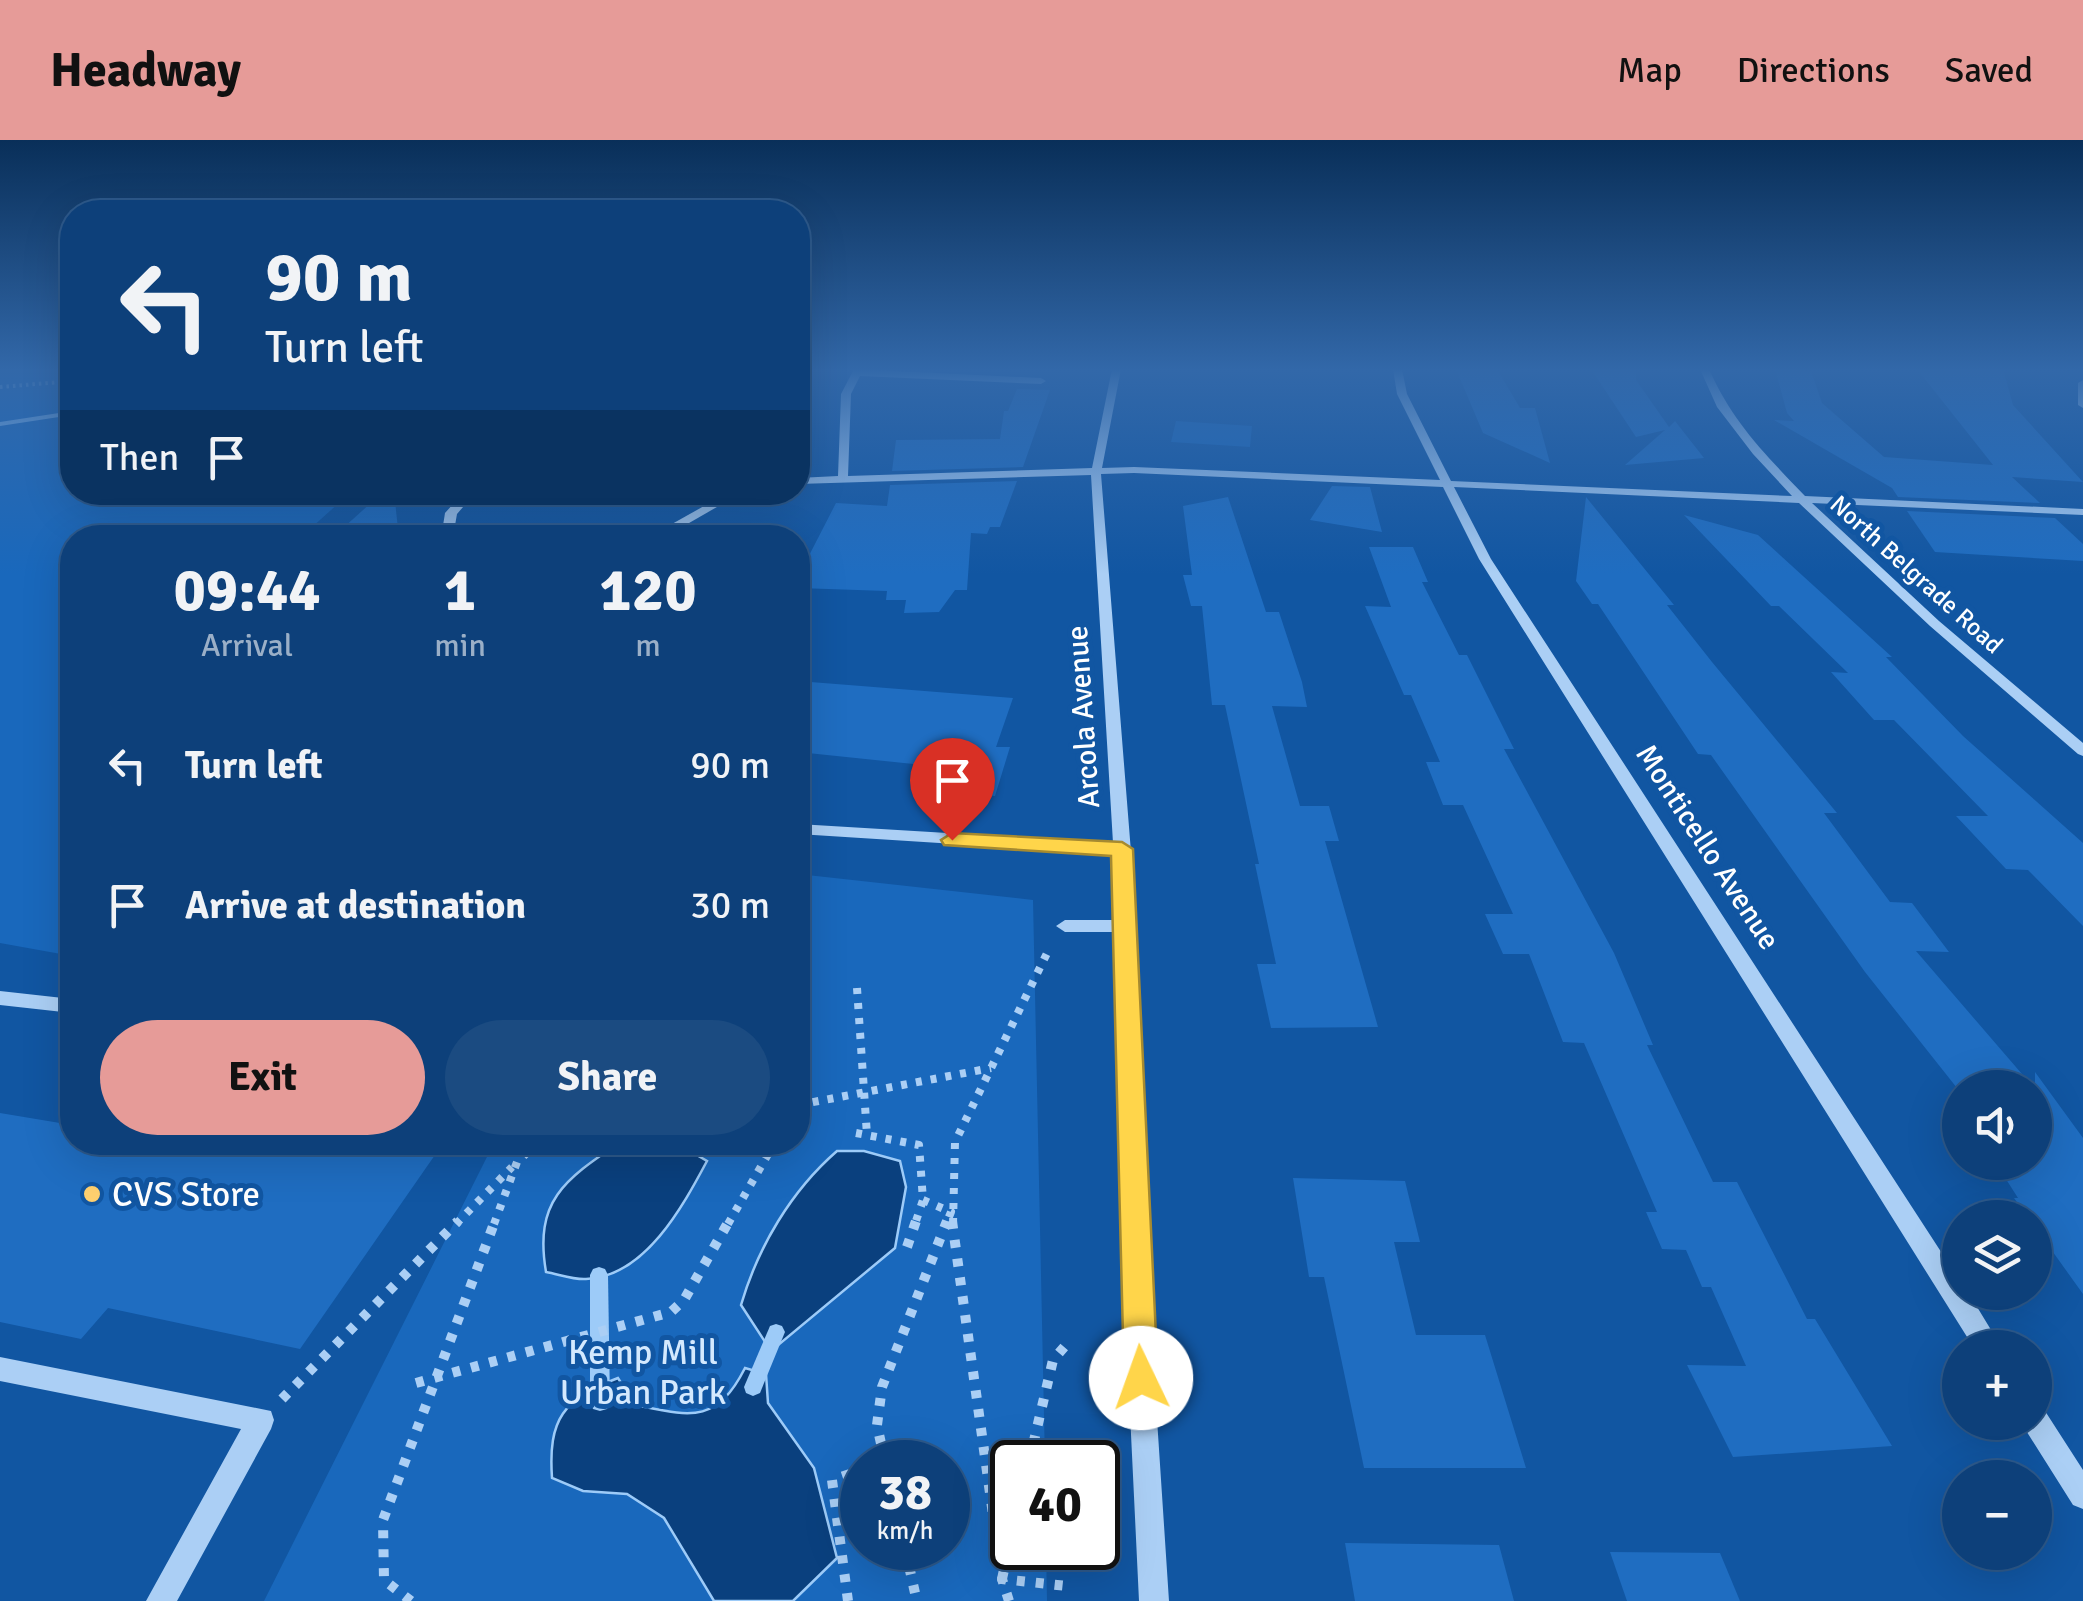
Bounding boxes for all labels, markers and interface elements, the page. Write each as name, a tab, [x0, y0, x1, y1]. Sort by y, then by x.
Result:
text: Headway	[50, 41, 241, 100]
text: Map	[1617, 49, 1682, 92]
text: Directions	[1737, 49, 1890, 92]
text: Saved	[1945, 49, 2033, 92]
text: 90 m	[265, 234, 413, 320]
icon: left	[100, 240, 230, 370]
text: Turn left	[265, 320, 424, 375]
icon: arrive	[199, 430, 254, 485]
text: Then	[100, 434, 179, 481]
street label: North Belgrade Road	[1824, 489, 2010, 660]
text: 09:44	[173, 554, 321, 628]
text: 1	[444, 554, 476, 628]
text: 120	[599, 554, 697, 628]
street label: Arcola Avenue	[1059, 624, 1108, 809]
text: Arrival	[201, 626, 293, 665]
text: min	[434, 626, 486, 665]
text: m	[635, 626, 661, 665]
icon: left	[100, 738, 155, 793]
pin	[910, 738, 995, 841]
street label: Monticello Avenue	[1628, 738, 1788, 957]
text: Turn left	[185, 742, 323, 789]
text: 90 m	[690, 742, 770, 789]
icon: arrive	[925, 753, 980, 808]
icon: arrive	[100, 878, 155, 933]
text: Arrive at destination	[185, 882, 526, 929]
text: 30 m	[690, 882, 770, 929]
button: Exit	[100, 1020, 425, 1135]
button: Share	[445, 1020, 770, 1135]
map controls	[1942, 1070, 2052, 1570]
button: sound	[1942, 1070, 2052, 1180]
place label: CVS Store	[112, 1173, 260, 1216]
marker: CVS Store	[81, 1183, 103, 1205]
button: layers	[1942, 1200, 2052, 1310]
position arrow	[1089, 1326, 1193, 1430]
button: +	[1942, 1330, 2052, 1440]
park label: Kemp Mill Urban Park	[560, 1331, 726, 1414]
speed limit sign: 40	[990, 1440, 1120, 1570]
button: −	[1942, 1460, 2052, 1570]
text: 38	[878, 1462, 932, 1524]
text: km/h	[877, 1515, 933, 1546]

